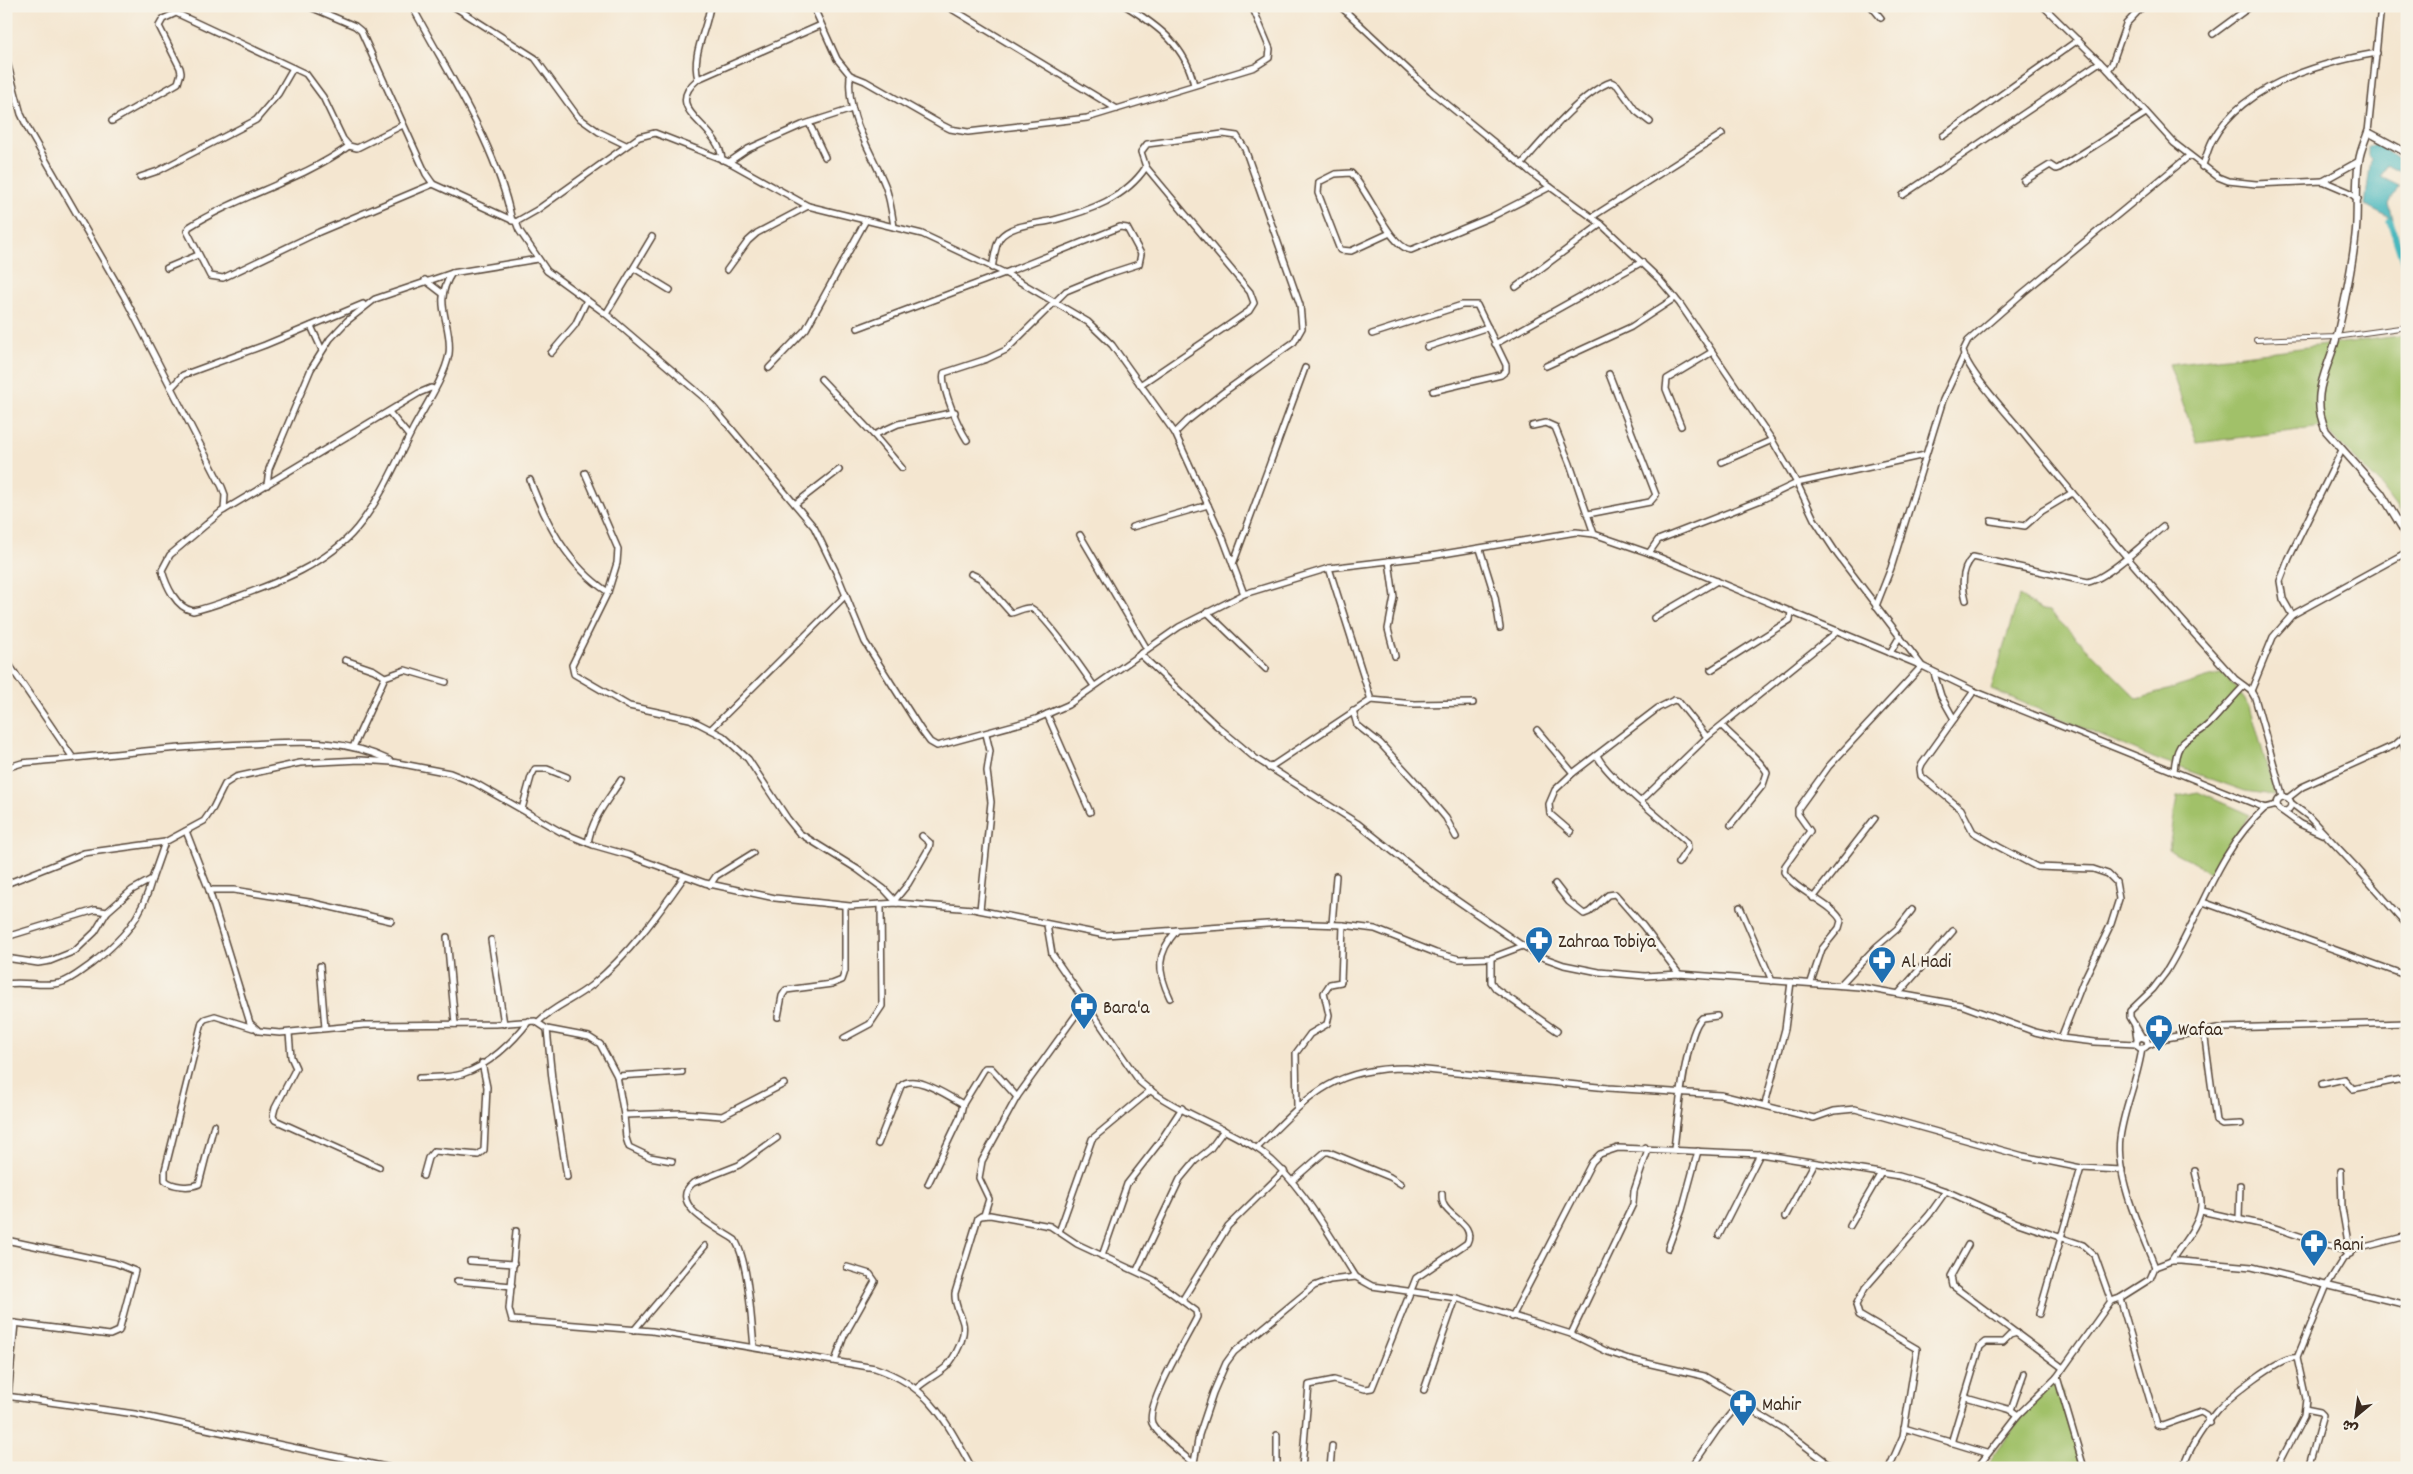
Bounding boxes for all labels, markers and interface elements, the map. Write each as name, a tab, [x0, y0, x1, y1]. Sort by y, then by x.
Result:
pharmacy icon: Zahraa Tobiya	[1524, 925, 1554, 964]
place label: Zahraa Tobiya	[1558, 930, 1657, 957]
pharmacy icon: Al Hadi	[1867, 945, 1897, 984]
place label: Al Hadi	[1901, 950, 1952, 977]
pharmacy icon: Bara'a	[1069, 991, 1099, 1030]
place label: Bara'a	[1103, 996, 1151, 1023]
pharmacy icon: Wafaa	[2144, 1013, 2174, 1052]
place label: Wafaa	[2178, 1018, 2223, 1045]
pharmacy icon: Rani	[2299, 1228, 2329, 1267]
place label: Rani	[2333, 1233, 2364, 1260]
pharmacy icon: Mahir	[1728, 1388, 1758, 1427]
north arrow	[2330, 1392, 2380, 1442]
place label: Mahir	[1762, 1393, 1801, 1420]
text: ش	[2339, 1413, 2362, 1438]

